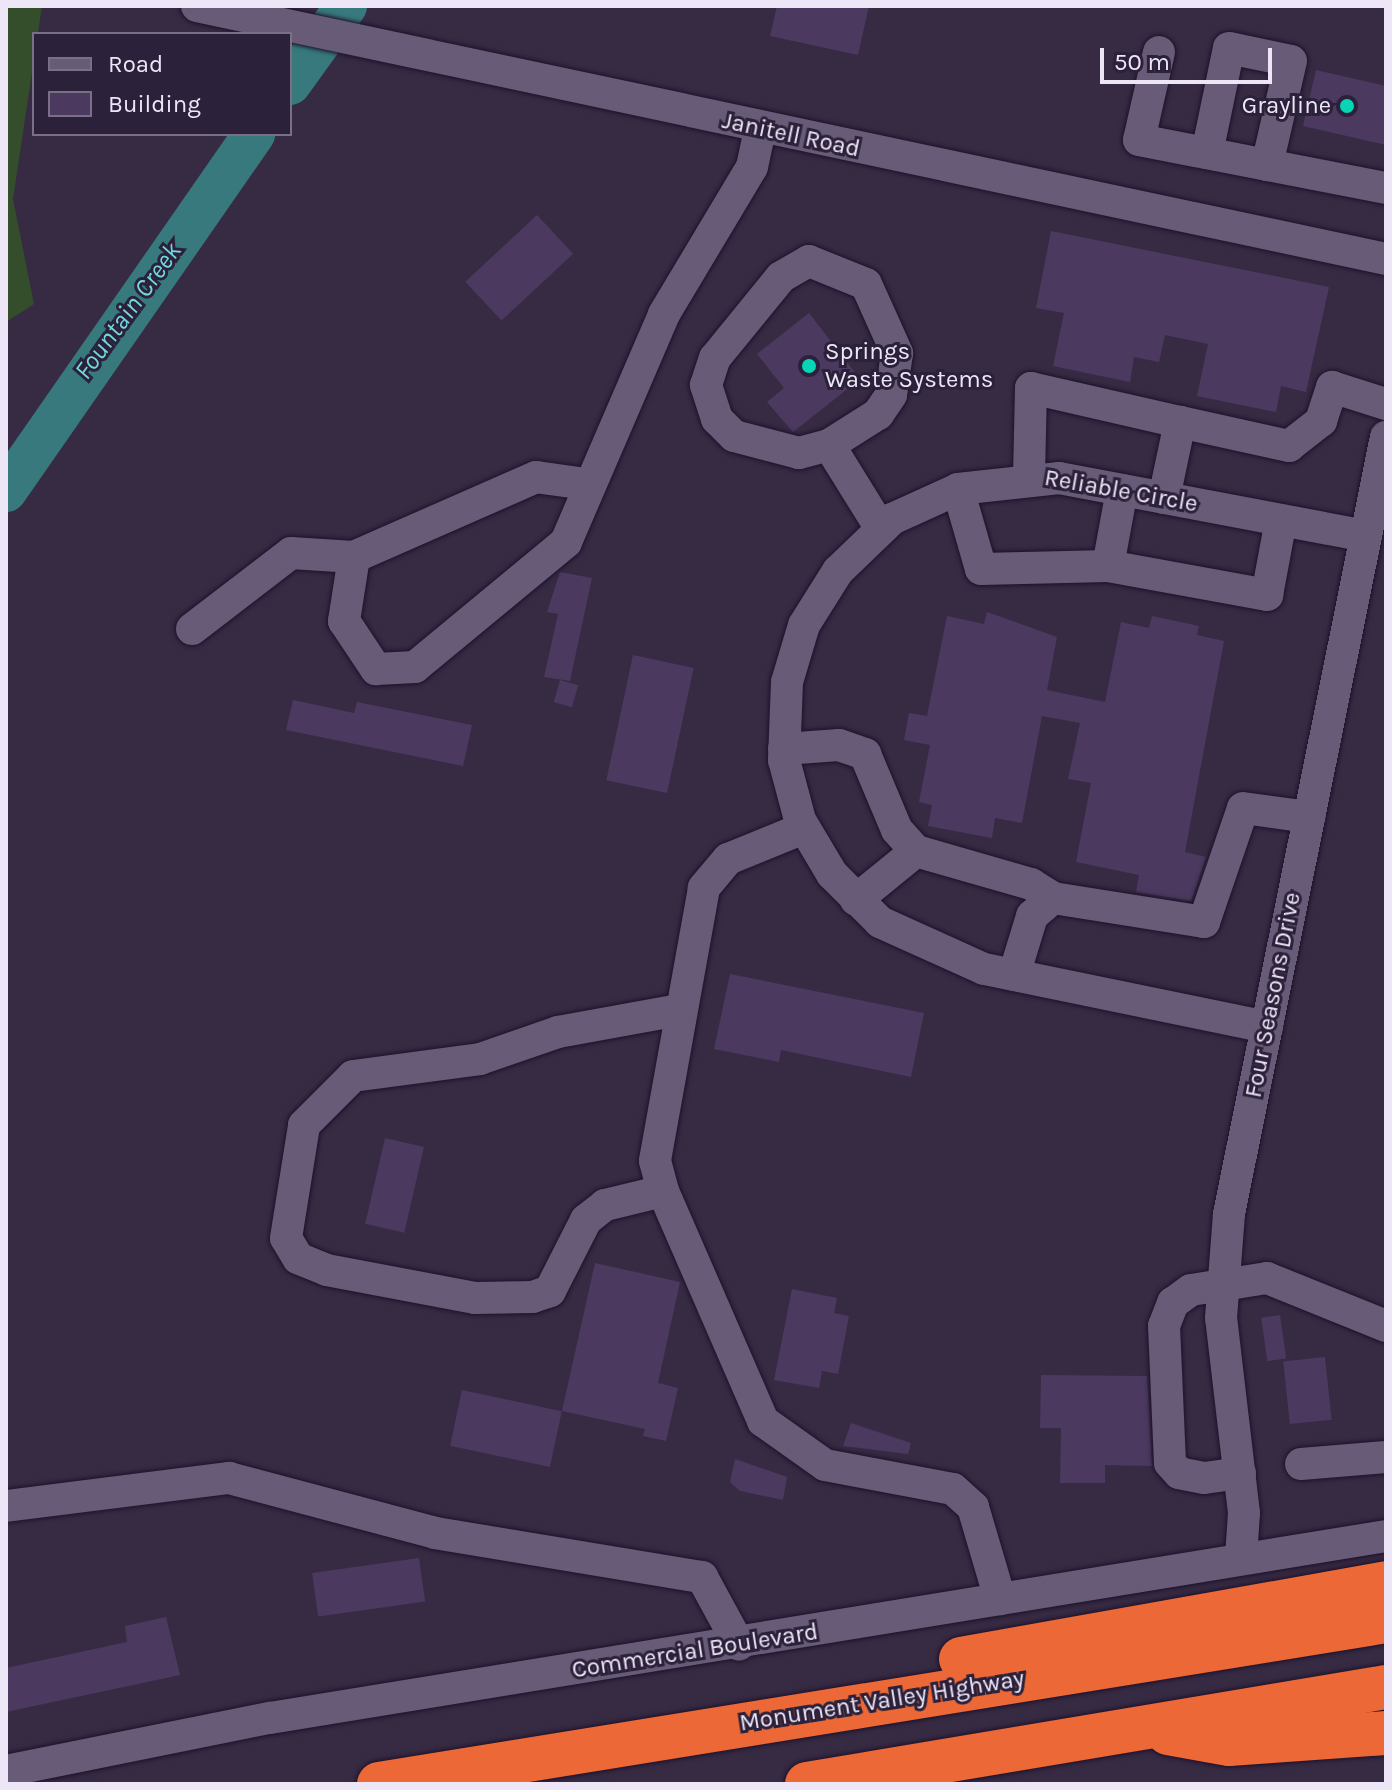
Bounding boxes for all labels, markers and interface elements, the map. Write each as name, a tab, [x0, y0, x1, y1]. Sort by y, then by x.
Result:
legend	[32, 32, 292, 136]
scale bar	[1104, 32, 1276, 82]
text: 50 m	[1114, 48, 1170, 76]
text: Road	[108, 50, 163, 78]
text: Building	[108, 90, 201, 118]
place label: Grayline	[1242, 92, 1331, 120]
marker: Grayline	[1338, 97, 1356, 115]
street label: Janitell Road	[719, 106, 863, 164]
water label: Fountain Creek	[68, 236, 188, 386]
place label: Springs Waste Systems	[825, 338, 993, 394]
marker: Springs Waste Systems	[800, 357, 818, 375]
street label: Reliable Circle	[1042, 463, 1200, 519]
street label: Four Seasons Drive	[1239, 890, 1307, 1100]
street label: Commercial Boulevard	[570, 1617, 820, 1685]
street label: Monument Valley Highway	[738, 1664, 1026, 1738]

